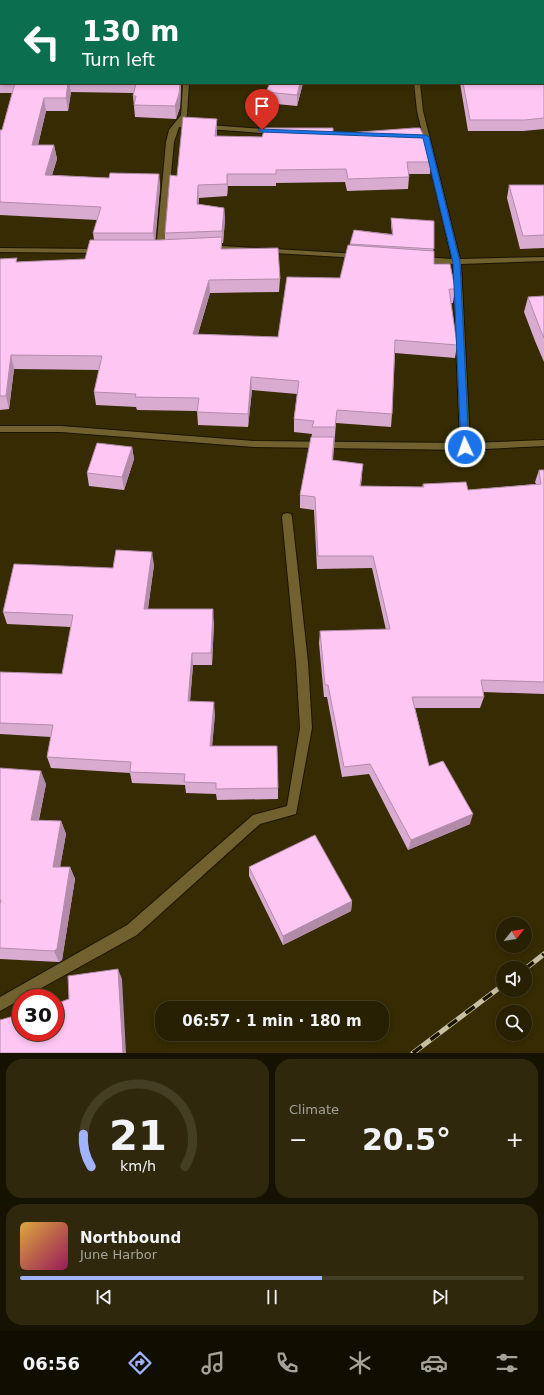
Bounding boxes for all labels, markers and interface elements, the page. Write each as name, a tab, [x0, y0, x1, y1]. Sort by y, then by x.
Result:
text: 130 m	[82, 15, 179, 48]
icon: left	[16, 16, 68, 68]
text: Turn left	[82, 49, 155, 70]
pin	[245, 89, 279, 130]
icon: arrive	[251, 95, 273, 117]
position arrow	[444, 426, 486, 468]
north arrow	[496, 917, 532, 953]
map controls	[496, 917, 532, 1041]
button: sound	[496, 961, 532, 997]
speed limit sign: 30	[12, 989, 64, 1041]
button: search	[496, 1005, 532, 1041]
text: 06:57 · 1 min · 180 m	[182, 1012, 362, 1030]
text: Climate	[289, 1102, 339, 1117]
text: 21	[109, 1110, 166, 1159]
text: 20.5°	[362, 1122, 451, 1157]
text: −	[289, 1127, 307, 1152]
text: +	[506, 1127, 524, 1152]
text: km/h	[119, 1157, 156, 1173]
text: Northbound	[80, 1229, 181, 1247]
text: June Harbor	[80, 1247, 157, 1262]
icon: previous	[93, 1286, 115, 1308]
icon: pause	[261, 1286, 283, 1308]
icon: next	[429, 1286, 451, 1308]
icon: directions	[126, 1349, 154, 1377]
icon: music	[199, 1349, 227, 1377]
icon: phone	[273, 1349, 301, 1377]
icon: climate	[346, 1349, 374, 1377]
icon: car	[420, 1349, 448, 1377]
icon: filters	[493, 1349, 521, 1377]
text: 06:56	[23, 1353, 80, 1374]

